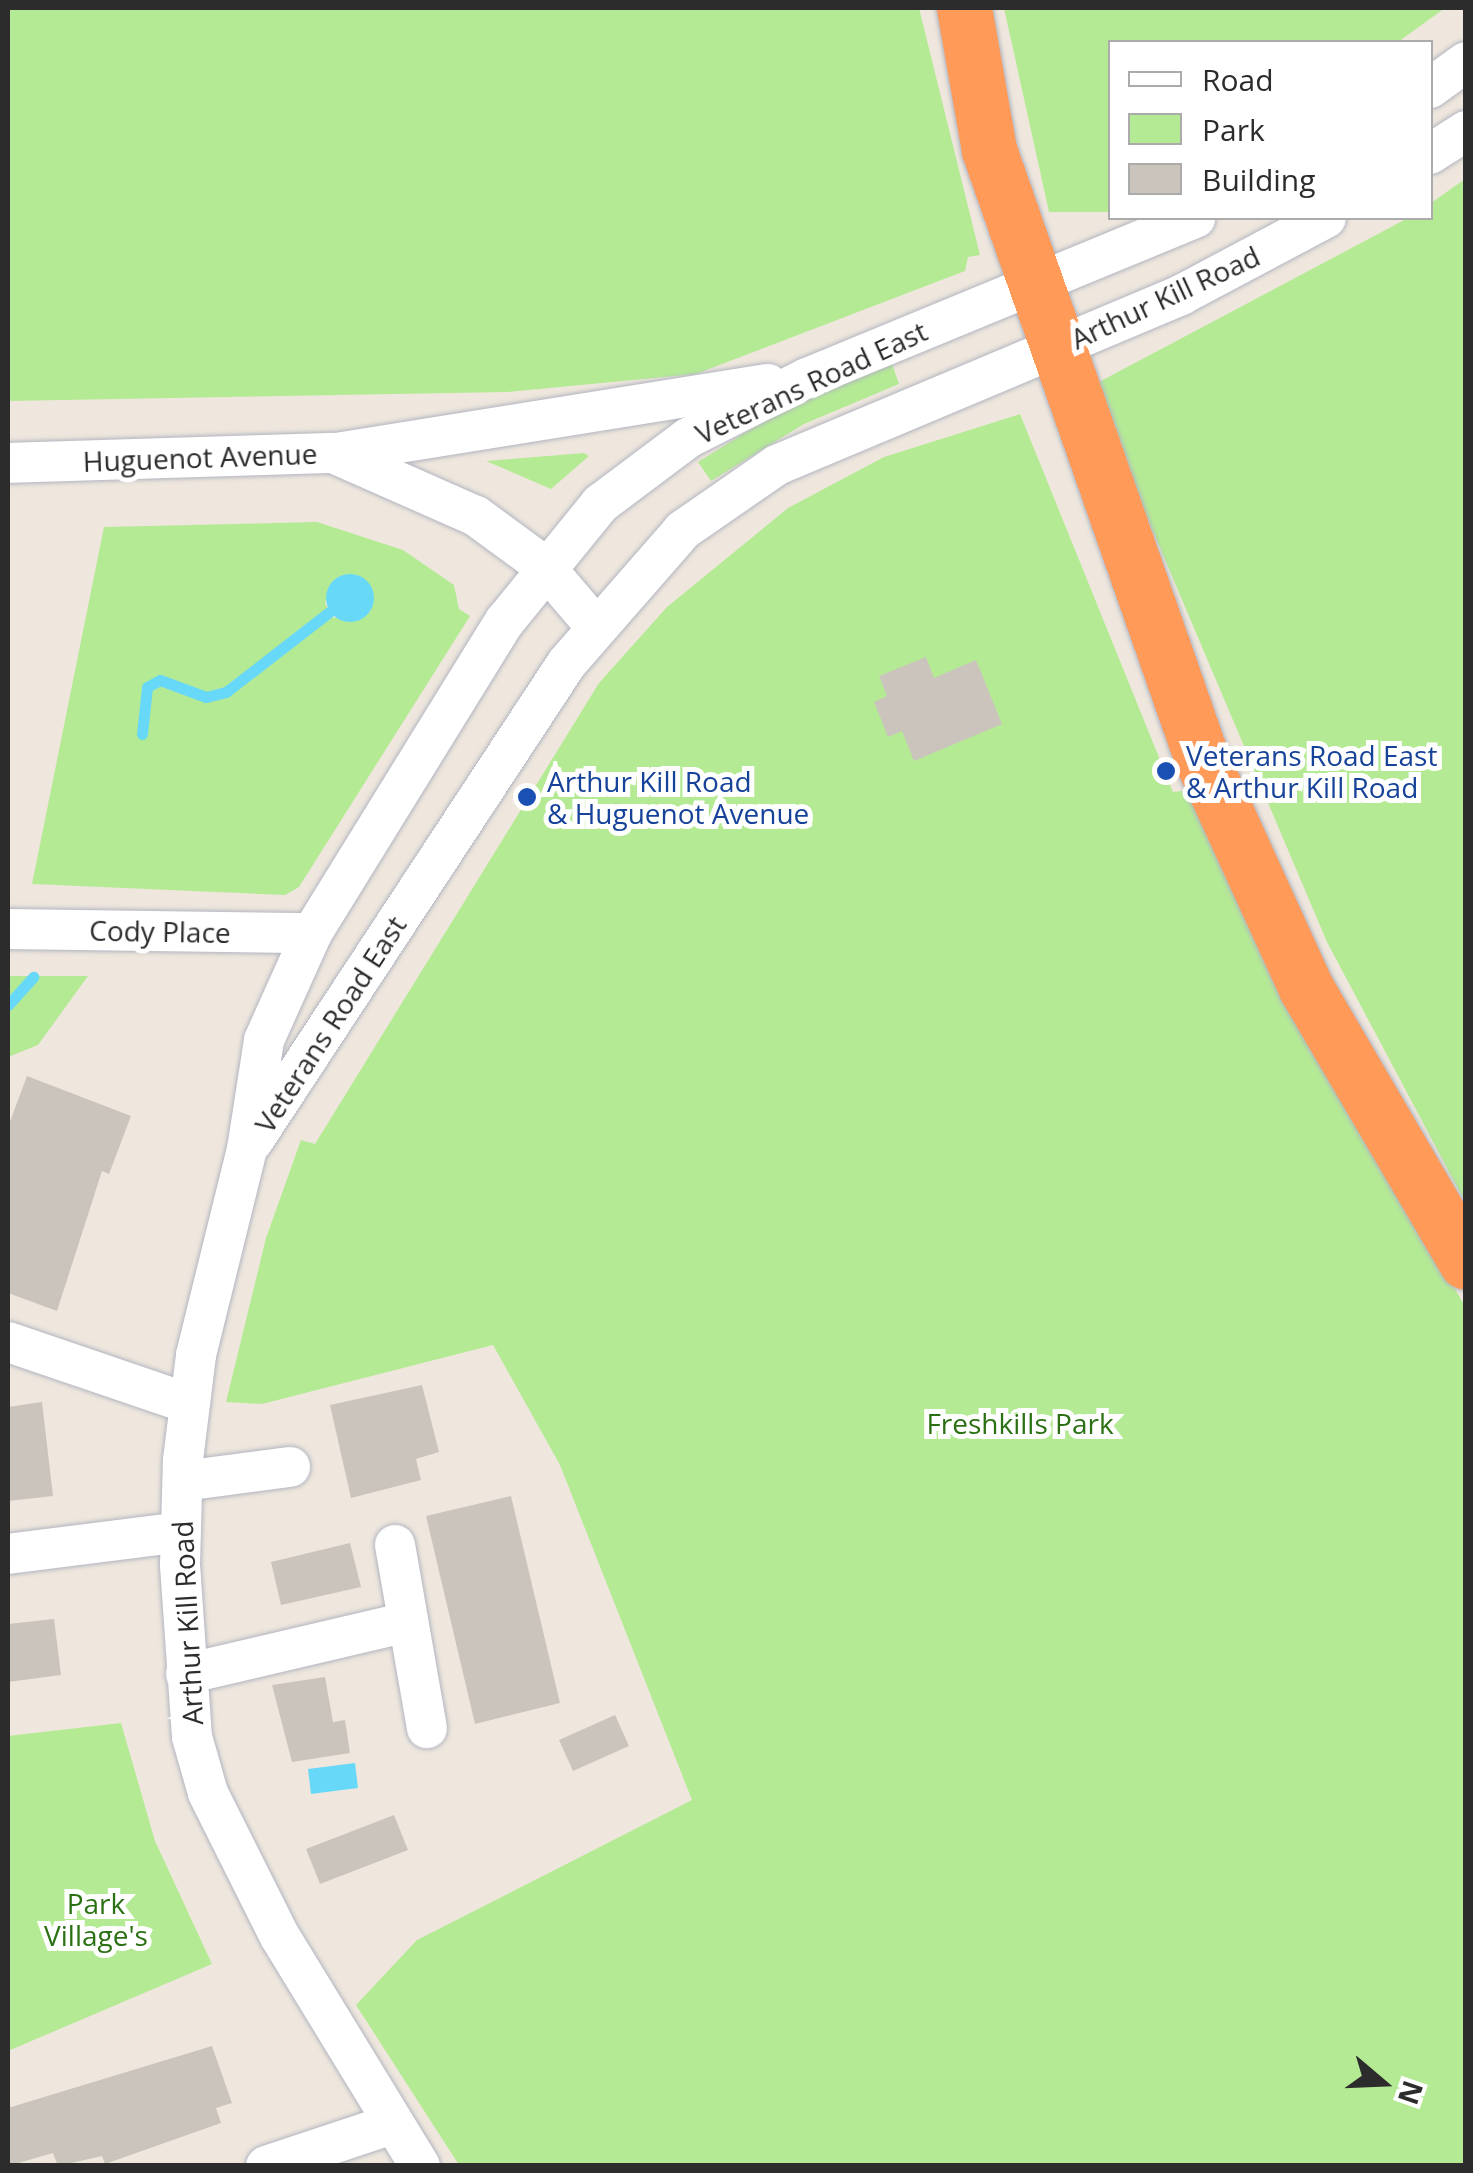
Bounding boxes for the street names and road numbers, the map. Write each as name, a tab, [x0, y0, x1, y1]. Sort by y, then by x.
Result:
street label: Arthur Kill Road	[1065, 239, 1265, 355]
street label: Veterans Road East	[690, 314, 932, 450]
street label: Huguenot Avenue	[82, 436, 318, 478]
street label: Veterans Road East	[247, 909, 413, 1139]
street label: Cody Place	[89, 913, 231, 949]
street label: Arthur Kill Road	[165, 1520, 209, 1726]

